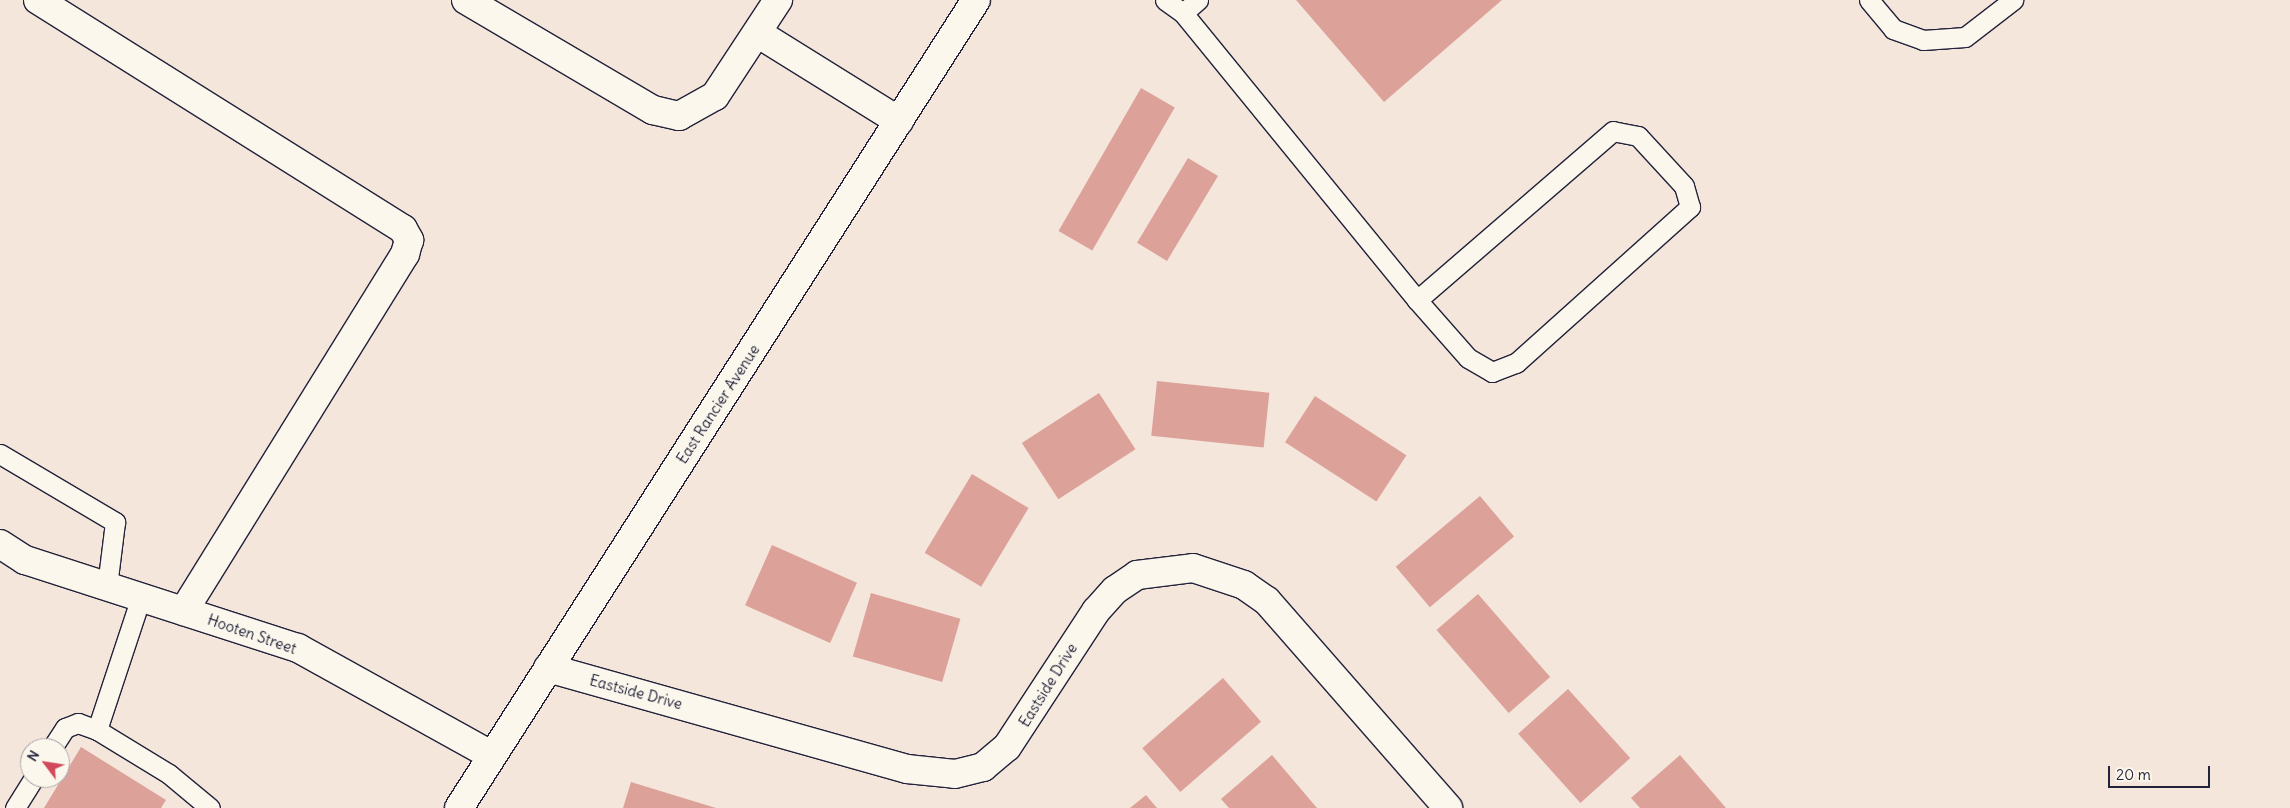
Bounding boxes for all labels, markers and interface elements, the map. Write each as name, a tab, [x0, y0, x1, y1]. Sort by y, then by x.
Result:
street label: East Rancier Avenue	[673, 341, 763, 467]
street label: Hooten Street	[205, 610, 299, 658]
street label: Eastside Drive	[1015, 640, 1081, 730]
street label: Eastside Drive	[588, 671, 684, 713]
north arrow	[20, 738, 70, 788]
text: N	[23, 747, 43, 765]
scale bar	[2110, 756, 2212, 788]
text: 20 m	[2116, 765, 2151, 784]

